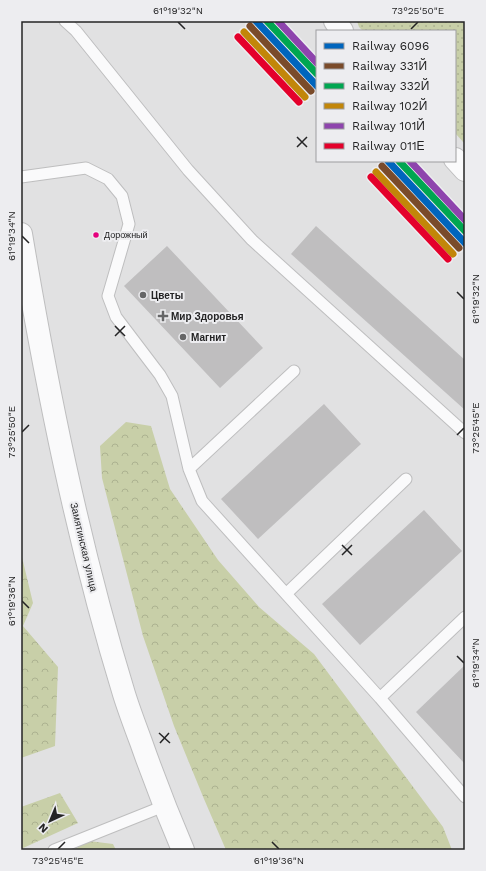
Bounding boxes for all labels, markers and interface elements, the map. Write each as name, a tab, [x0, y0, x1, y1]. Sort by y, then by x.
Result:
text: 61°19'32"N	[153, 5, 203, 16]
text: 73°25'50"E	[392, 5, 444, 16]
legend	[316, 30, 456, 162]
text: Railway 6096	[352, 39, 429, 53]
text: Railway 331Й	[352, 58, 427, 73]
text: Railway 332Й	[352, 78, 429, 93]
text: Railway 102Й	[352, 98, 427, 113]
text: Railway 101Й	[352, 118, 425, 133]
text: Railway 011Е	[352, 139, 425, 153]
text: 61°19'34"N	[6, 211, 17, 261]
marker: Дорожный	[91, 230, 101, 240]
place label: Дорожный	[104, 230, 148, 240]
text: 61°19'32"N	[470, 274, 481, 324]
marker: Цветы	[138, 290, 148, 300]
place label: Цветы	[151, 290, 183, 301]
marker: Мир Здоровья	[158, 311, 168, 321]
place label: Мир Здоровья	[171, 311, 244, 322]
marker: Магнит	[178, 332, 188, 342]
place label: Магнит	[191, 332, 226, 343]
text: 73°25'45"E	[470, 402, 481, 454]
text: 73°25'50"E	[6, 406, 17, 458]
street label: Замятинская улица	[68, 501, 100, 593]
text: 61°19'36"N	[6, 576, 17, 626]
text: 61°19'34"N	[470, 638, 481, 688]
north arrow	[30, 801, 70, 841]
text: N	[36, 820, 51, 835]
text: 73°25'45"E	[32, 855, 84, 866]
text: 61°19'36"N	[254, 855, 304, 866]

